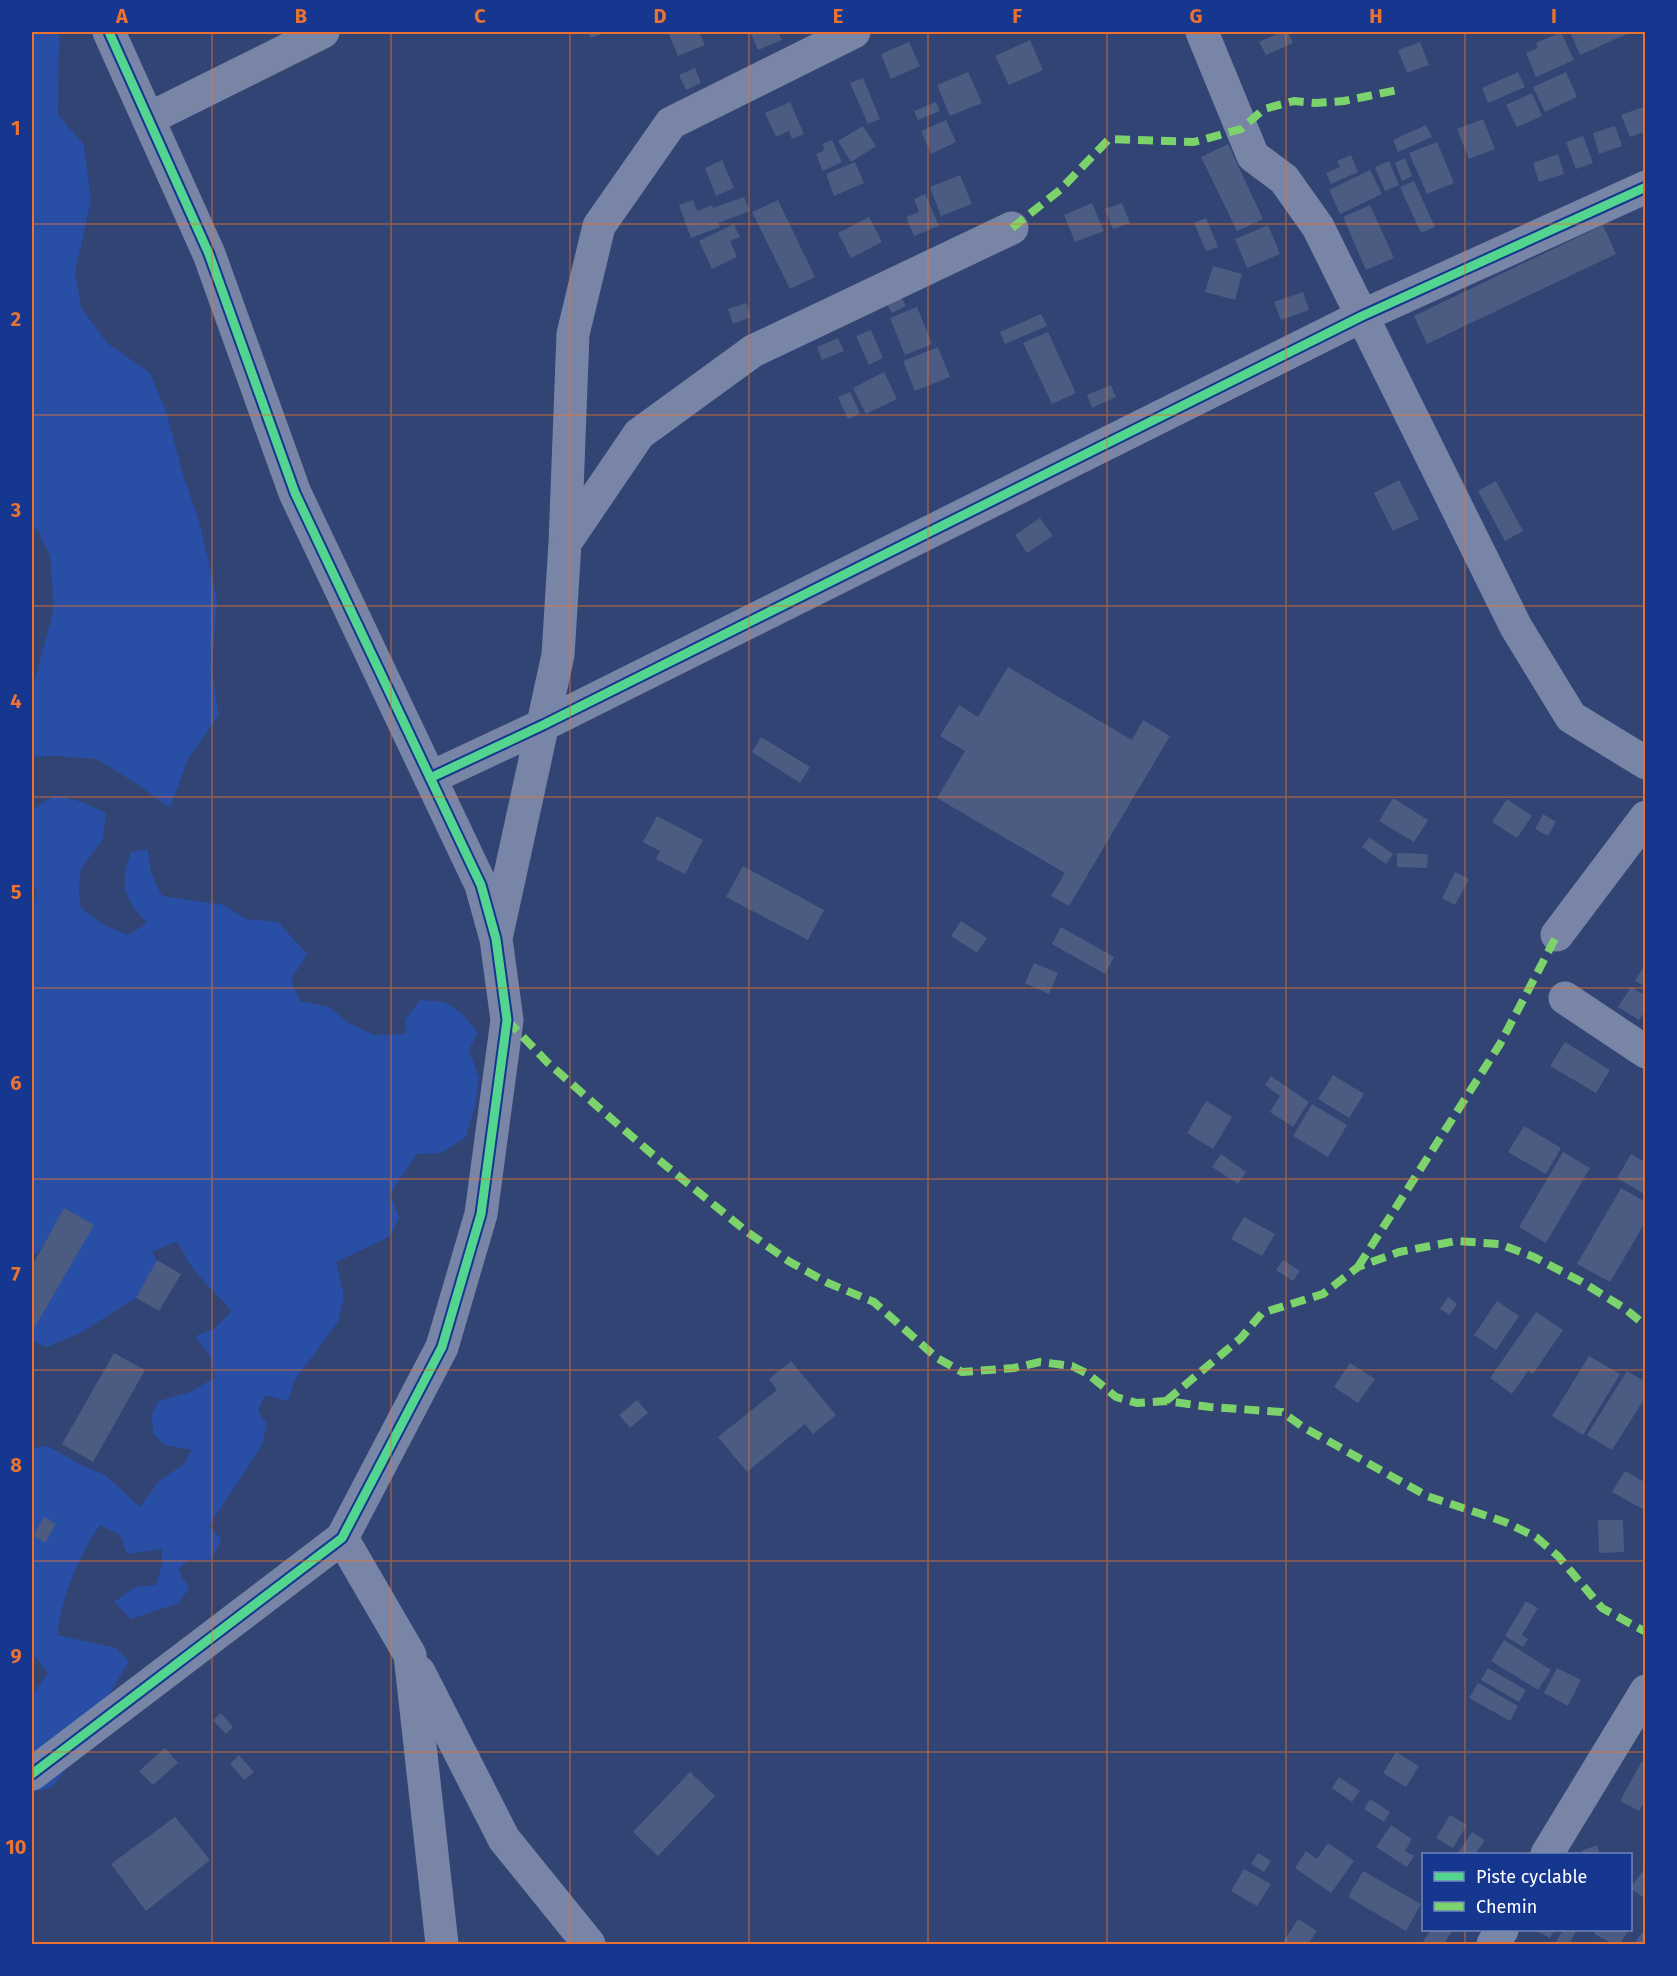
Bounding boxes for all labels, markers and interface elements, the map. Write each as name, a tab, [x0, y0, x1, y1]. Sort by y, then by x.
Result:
text: A	[115, 4, 129, 28]
text: B	[295, 4, 307, 28]
text: C	[474, 4, 486, 28]
text: D	[653, 4, 667, 28]
text: E	[833, 4, 843, 28]
text: F	[1012, 4, 1022, 28]
text: G	[1190, 4, 1202, 28]
text: H	[1369, 4, 1383, 28]
text: I	[1551, 4, 1557, 28]
text: 1	[11, 116, 21, 140]
text: 2	[11, 307, 21, 331]
text: 3	[10, 498, 21, 522]
text: 4	[10, 689, 22, 713]
text: 5	[11, 880, 22, 904]
text: 6	[10, 1071, 22, 1095]
text: 7	[11, 1262, 21, 1286]
text: 8	[10, 1453, 22, 1477]
text: 9	[10, 1644, 22, 1668]
text: 10	[6, 1835, 26, 1859]
legend	[1422, 1853, 1632, 1931]
text: Piste cyclable	[1476, 1866, 1587, 1888]
text: Chemin	[1476, 1896, 1537, 1918]

